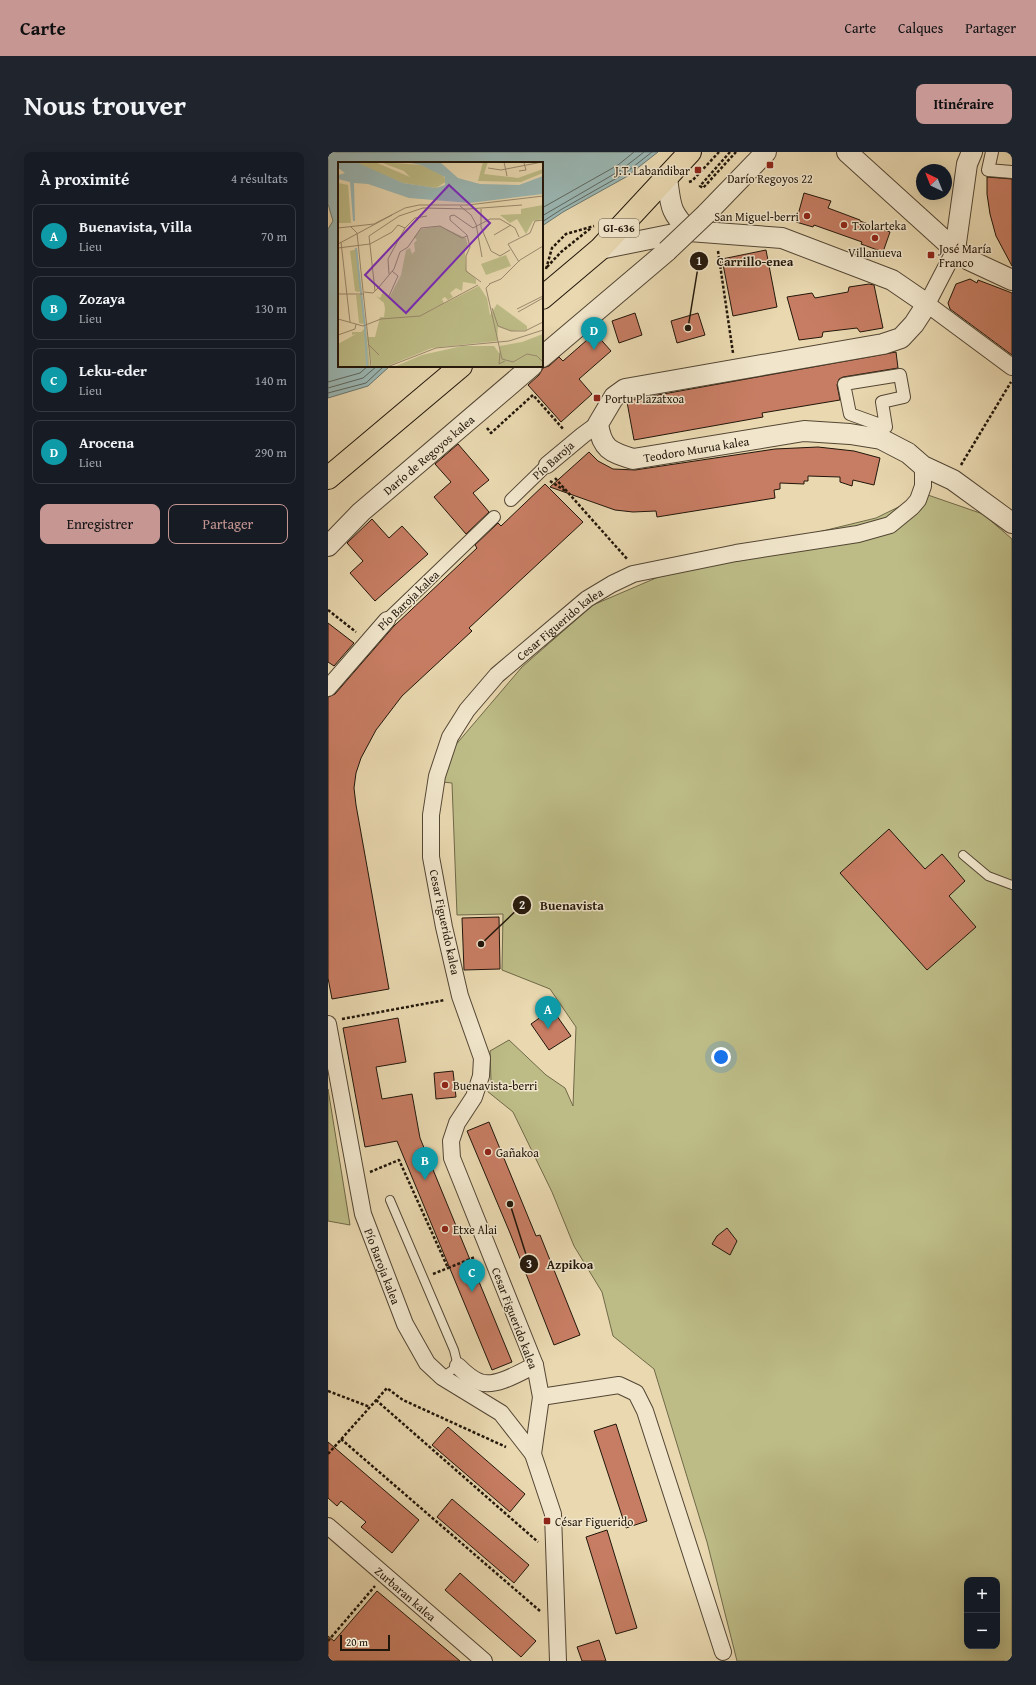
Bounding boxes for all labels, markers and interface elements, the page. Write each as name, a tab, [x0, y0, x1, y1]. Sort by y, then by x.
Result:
text: Carte	[20, 14, 66, 42]
text: Carte	[844, 18, 876, 38]
text: Calques	[898, 18, 943, 38]
text: Partager	[965, 18, 1016, 38]
text: Nous trouver	[24, 84, 186, 125]
button: Itinéraire	[916, 84, 1012, 124]
marker: Darío Regoyos 22	[765, 160, 775, 170]
inset map	[338, 162, 543, 367]
place label: J.T. Labandibar	[613, 162, 690, 179]
north arrow	[916, 164, 952, 200]
marker: J.T. Labandibar	[693, 165, 703, 175]
text: À proximité	[40, 166, 129, 191]
text: 4 résultats	[231, 169, 288, 188]
place label: Darío Regoyos 22	[727, 170, 813, 187]
place label: San Miguel-berri	[714, 208, 800, 225]
marker: San Miguel-berri	[802, 211, 812, 221]
text: Buenavista, Villa	[79, 216, 192, 237]
place label: Txolarteka	[852, 217, 907, 234]
road number: GI-636	[599, 219, 639, 237]
marker: Txolarteka	[839, 220, 849, 230]
text: A	[50, 227, 58, 246]
text: 70 m	[261, 227, 287, 246]
marker: Villanueva	[870, 233, 880, 243]
text: Lieu	[79, 237, 102, 256]
place label: José María Franco	[937, 240, 992, 271]
place label: Villanueva	[848, 244, 902, 261]
callout: Carrillo-enea	[689, 248, 802, 273]
marker: José María Franco	[926, 250, 936, 260]
text: 1	[696, 252, 702, 269]
text: Carrillo-enea	[717, 252, 794, 271]
text: Zozaya	[79, 288, 125, 309]
text: B	[50, 299, 58, 318]
text: 130 m	[255, 299, 287, 318]
text: Lieu	[79, 309, 102, 328]
pin: D	[581, 317, 607, 350]
text: Leku-eder	[79, 360, 147, 381]
text: C	[50, 371, 58, 390]
text: 140 m	[255, 371, 287, 390]
text: Lieu	[79, 381, 102, 400]
place label: Portu Plazatxoa	[605, 390, 685, 407]
marker: Portu Plazatxoa	[592, 393, 602, 403]
street label: Darío de Regoyos kalea	[379, 410, 478, 498]
text: Arocena	[79, 432, 134, 453]
street label: Teodoro Murua kalea	[642, 432, 750, 466]
street label: Pío Baroja	[528, 436, 578, 483]
text: D	[50, 443, 58, 462]
text: 290 m	[255, 443, 287, 462]
text: Lieu	[79, 453, 102, 472]
button: Enregistrer	[40, 504, 160, 544]
button: Partager	[168, 504, 288, 544]
street label: Pío Baroja kalea	[373, 566, 443, 634]
street label: Cesar Figuerido kalea	[512, 583, 606, 664]
street label: Cesar Figuerido kalea	[426, 868, 465, 977]
callout: Buenavista	[512, 893, 612, 918]
text: 2	[519, 896, 525, 913]
text: Buenavista	[540, 896, 604, 915]
pin: A	[535, 996, 561, 1029]
your location	[711, 1047, 731, 1067]
place label: Buenavista-berri	[453, 1077, 538, 1094]
marker: Buenavista-berri	[440, 1080, 450, 1090]
place label: Gañakoa	[496, 1144, 539, 1161]
pin: B	[412, 1147, 438, 1180]
marker: Gañakoa	[483, 1147, 493, 1157]
place label: Etxe Alai	[453, 1221, 498, 1238]
marker: Etxe Alai	[440, 1224, 450, 1234]
street label: Pío Baroja kalea	[361, 1226, 405, 1307]
callout: Azpikoa	[519, 1252, 601, 1277]
text: 3	[526, 1255, 532, 1272]
text: Azpikoa	[547, 1255, 594, 1274]
pin: C	[459, 1259, 485, 1292]
street label: Cesar Figuerido kalea	[488, 1265, 542, 1371]
place label: César Figuerido	[555, 1513, 633, 1530]
marker: César Figuerido	[542, 1516, 552, 1526]
street label: Zurbaran kalea	[372, 1562, 440, 1625]
map controls	[964, 1577, 1000, 1649]
button: +	[964, 1577, 1000, 1613]
button: −	[964, 1613, 1000, 1649]
scale bar	[340, 1633, 390, 1652]
text: 20 m	[346, 1634, 368, 1650]

